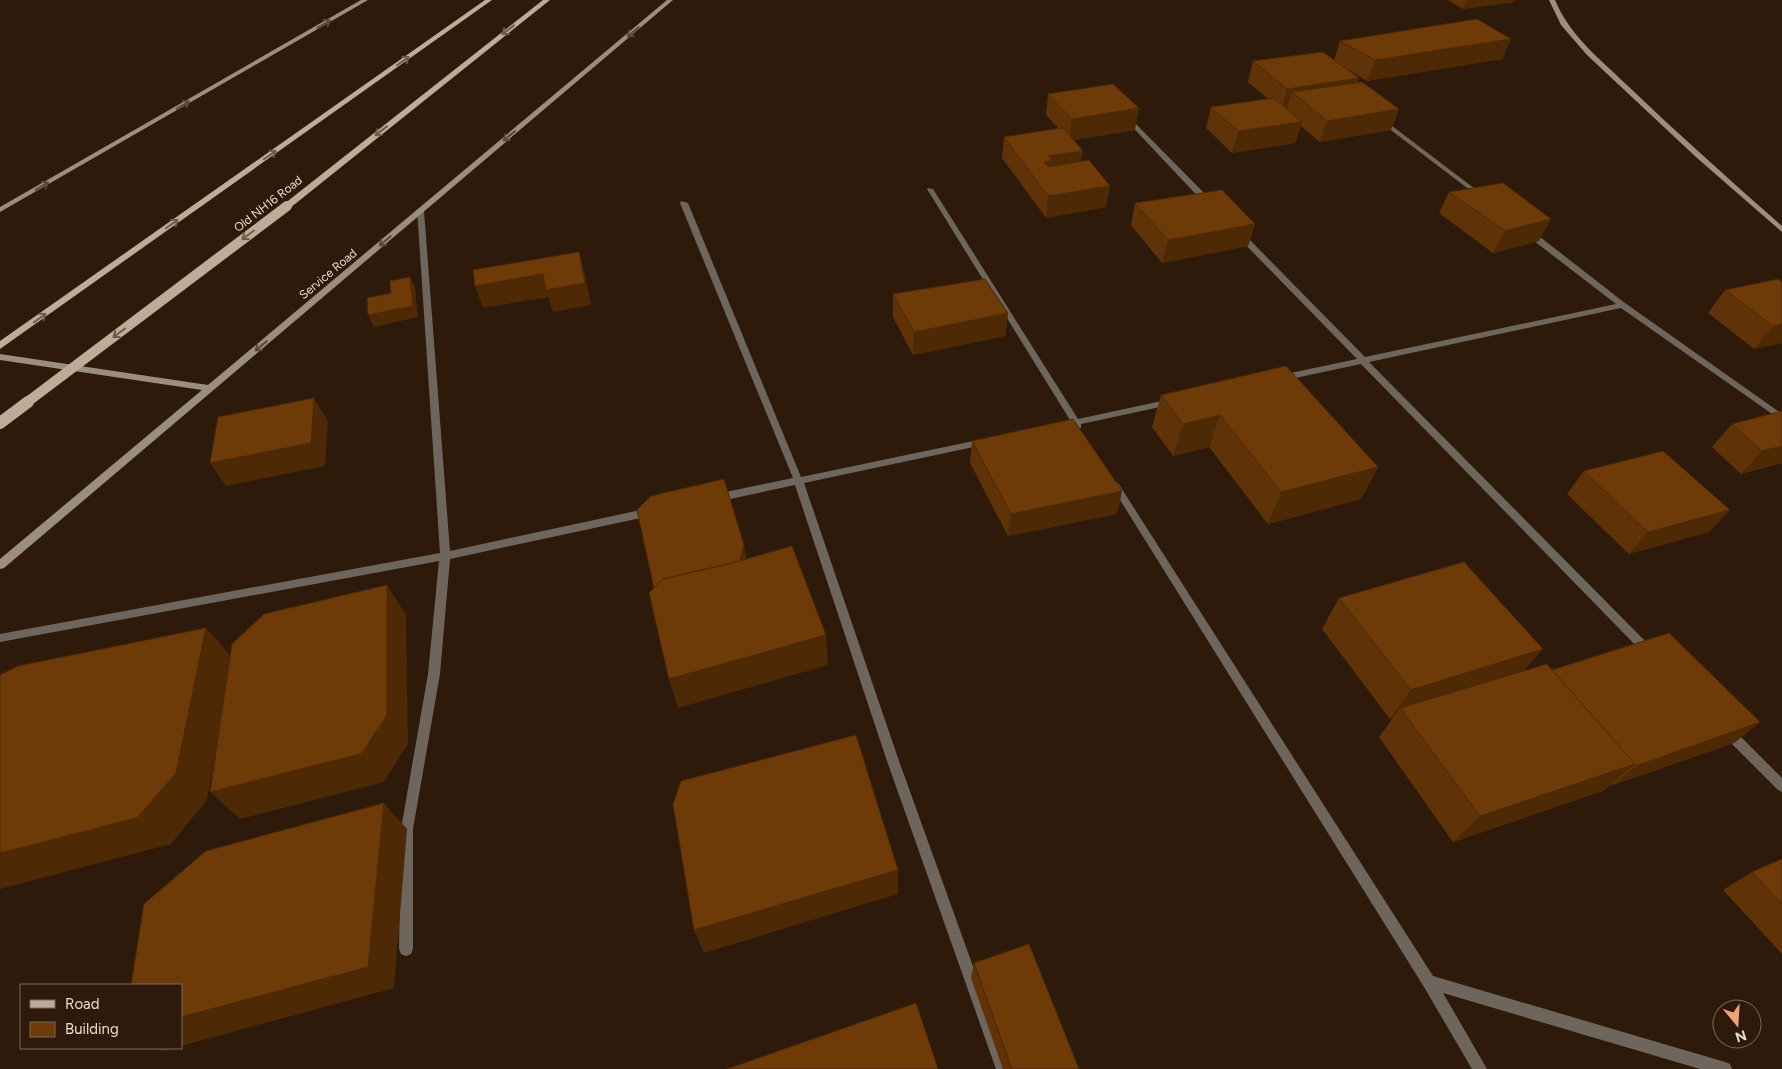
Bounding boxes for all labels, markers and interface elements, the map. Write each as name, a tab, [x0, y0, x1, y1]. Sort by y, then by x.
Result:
one-way arrow	[316, 18, 331, 28]
one-way arrow	[502, 25, 515, 36]
one-way arrow	[627, 26, 640, 37]
one-way arrow	[396, 56, 410, 66]
one-way arrow	[176, 99, 190, 109]
one-way arrow	[375, 126, 388, 137]
one-way arrow	[503, 131, 516, 142]
one-way arrow	[263, 150, 277, 160]
street label: Old NH16 Road	[231, 173, 305, 235]
one-way arrow	[35, 180, 49, 190]
one-way arrow	[165, 219, 179, 229]
one-way arrow	[241, 230, 255, 240]
one-way arrow	[378, 235, 391, 247]
street label: Service Road	[296, 246, 360, 302]
one-way arrow	[33, 313, 47, 323]
one-way arrow	[112, 328, 126, 338]
one-way arrow	[254, 340, 267, 351]
legend	[20, 984, 182, 1049]
text: Road	[65, 995, 100, 1013]
north arrow	[1712, 999, 1762, 1049]
text: Building	[65, 1020, 119, 1038]
text: N	[1733, 1026, 1749, 1046]

